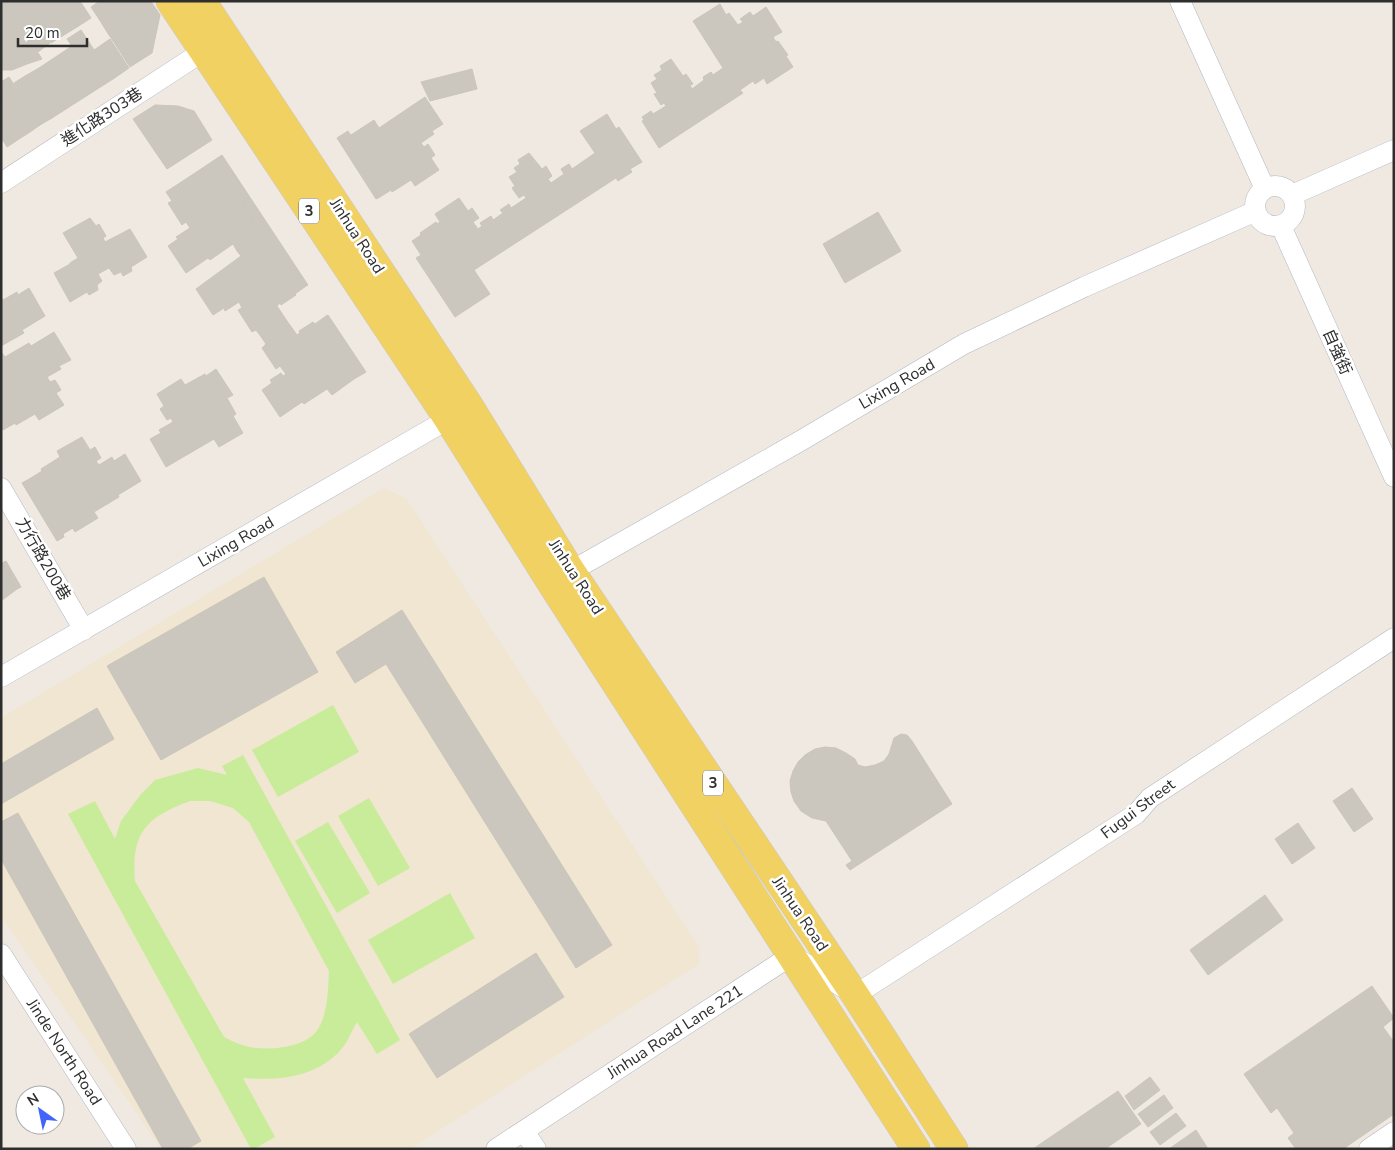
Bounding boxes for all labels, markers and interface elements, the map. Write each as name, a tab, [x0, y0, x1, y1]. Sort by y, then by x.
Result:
scale bar	[18, 15, 86, 47]
text: 20 m	[25, 23, 60, 43]
street label: 進化路303巷	[57, 82, 147, 152]
street label: Jinhua Road	[324, 193, 390, 278]
road number: 3	[299, 198, 319, 224]
street label: 自強街	[1317, 326, 1357, 378]
street label: Lixing Road	[855, 353, 939, 415]
street label: Lixing Road	[194, 511, 278, 573]
street label: 力行路200巷	[10, 513, 76, 605]
street label: Jinhua Road	[543, 534, 609, 619]
road number: 3	[703, 770, 723, 796]
street label: Fugui Street	[1096, 774, 1180, 844]
street label: Jinhua Road	[766, 871, 833, 956]
street label: Jinhua Road Lane 221	[602, 980, 747, 1085]
street label: Jinde North Road	[22, 995, 106, 1109]
north arrow	[15, 1085, 65, 1135]

